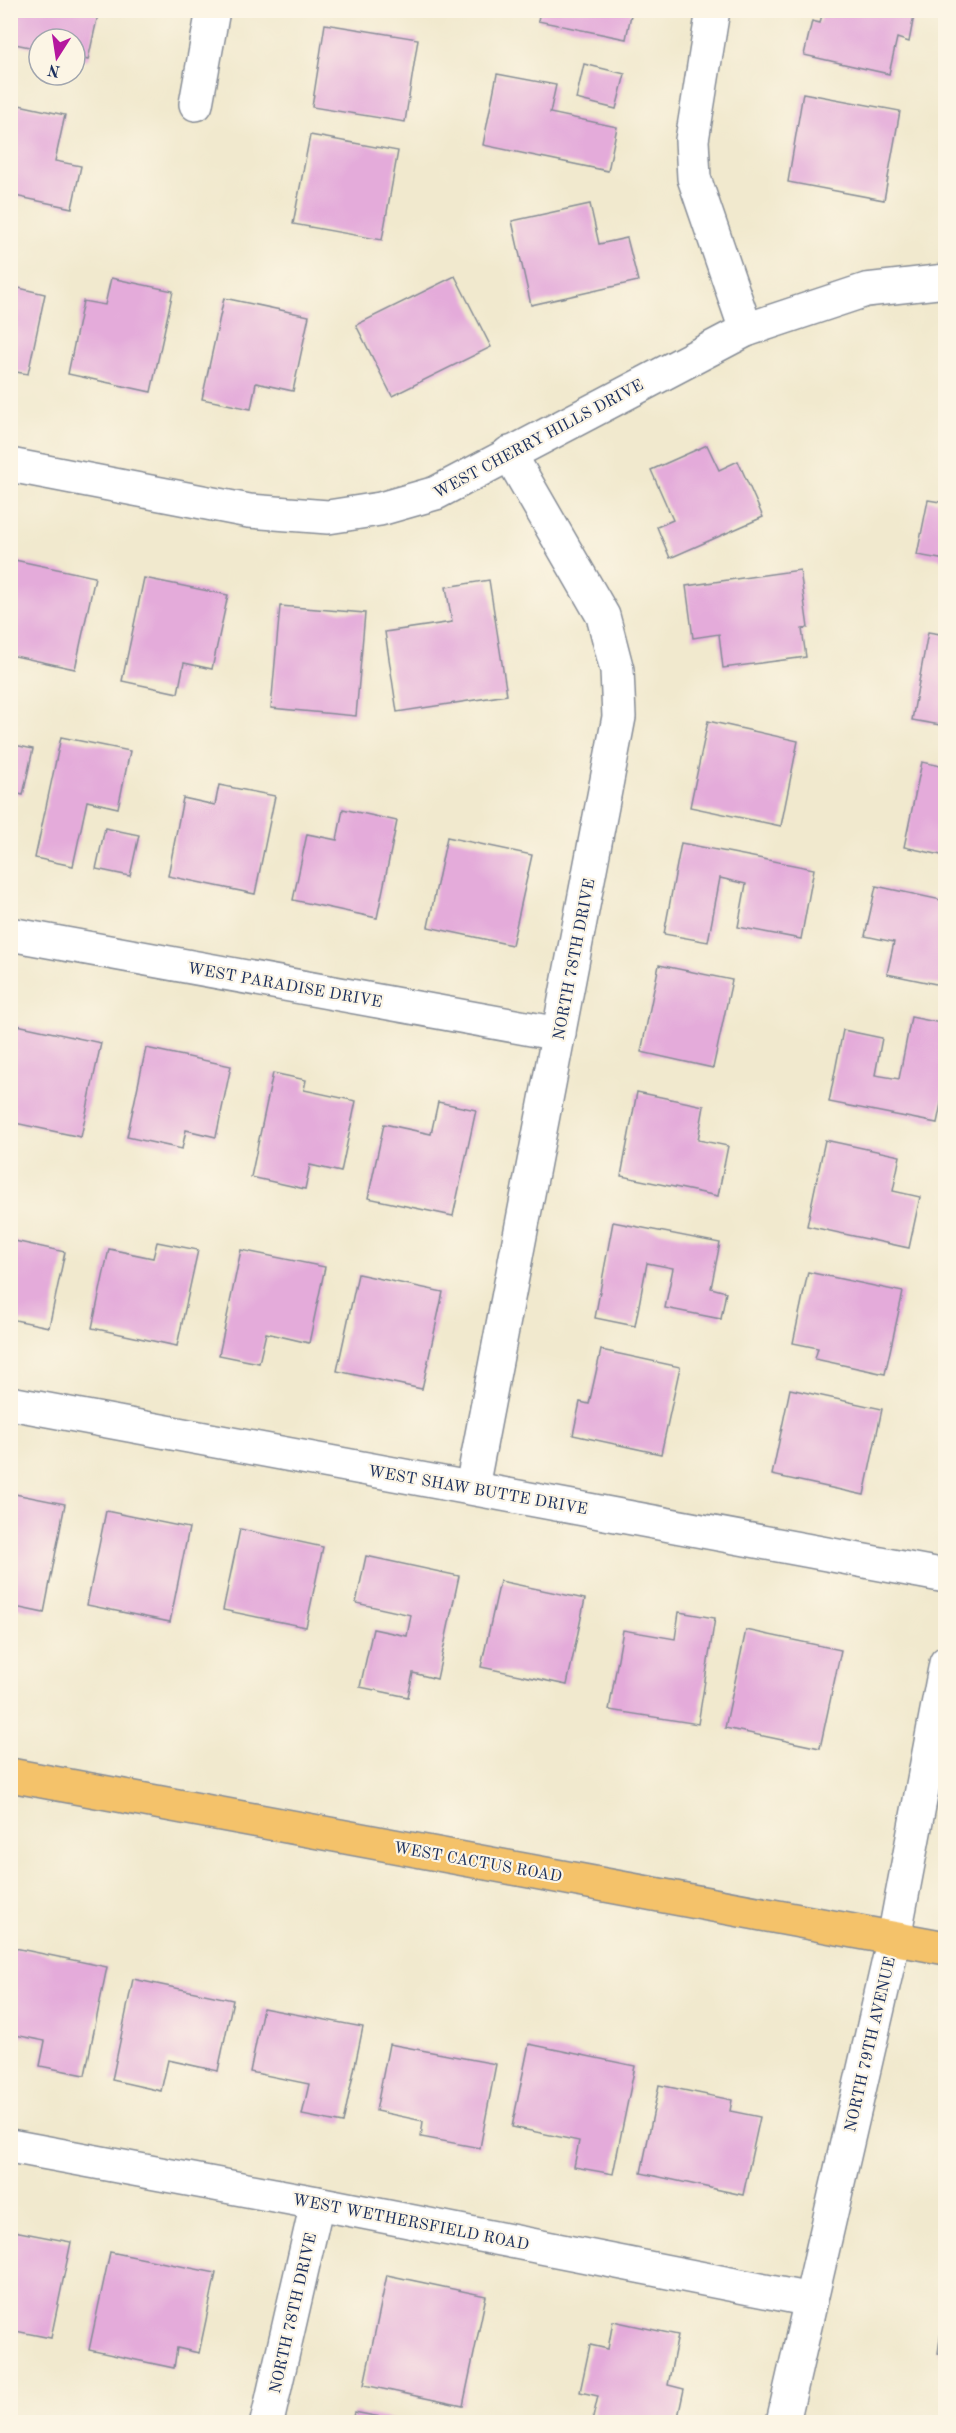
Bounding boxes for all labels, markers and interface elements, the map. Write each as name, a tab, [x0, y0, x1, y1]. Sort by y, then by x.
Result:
north arrow	[27, 27, 87, 87]
text: N	[46, 60, 62, 79]
street label: WEST CHERRY HILLS DRIVE	[431, 378, 646, 502]
street label: NORTH 78TH DRIVE	[551, 877, 598, 1042]
street label: WEST PARADISE DRIVE	[186, 961, 383, 1011]
street label: WEST SHAW BUTTE DRIVE	[367, 1464, 589, 1518]
street label: WEST CACTUS ROAD	[392, 1840, 563, 1886]
street label: NORTH 79TH AVENUE	[843, 1955, 899, 2134]
street label: WEST WETHERSFIELD ROAD	[291, 2192, 530, 2254]
street label: NORTH 78TH DRIVE	[268, 2232, 320, 2395]

